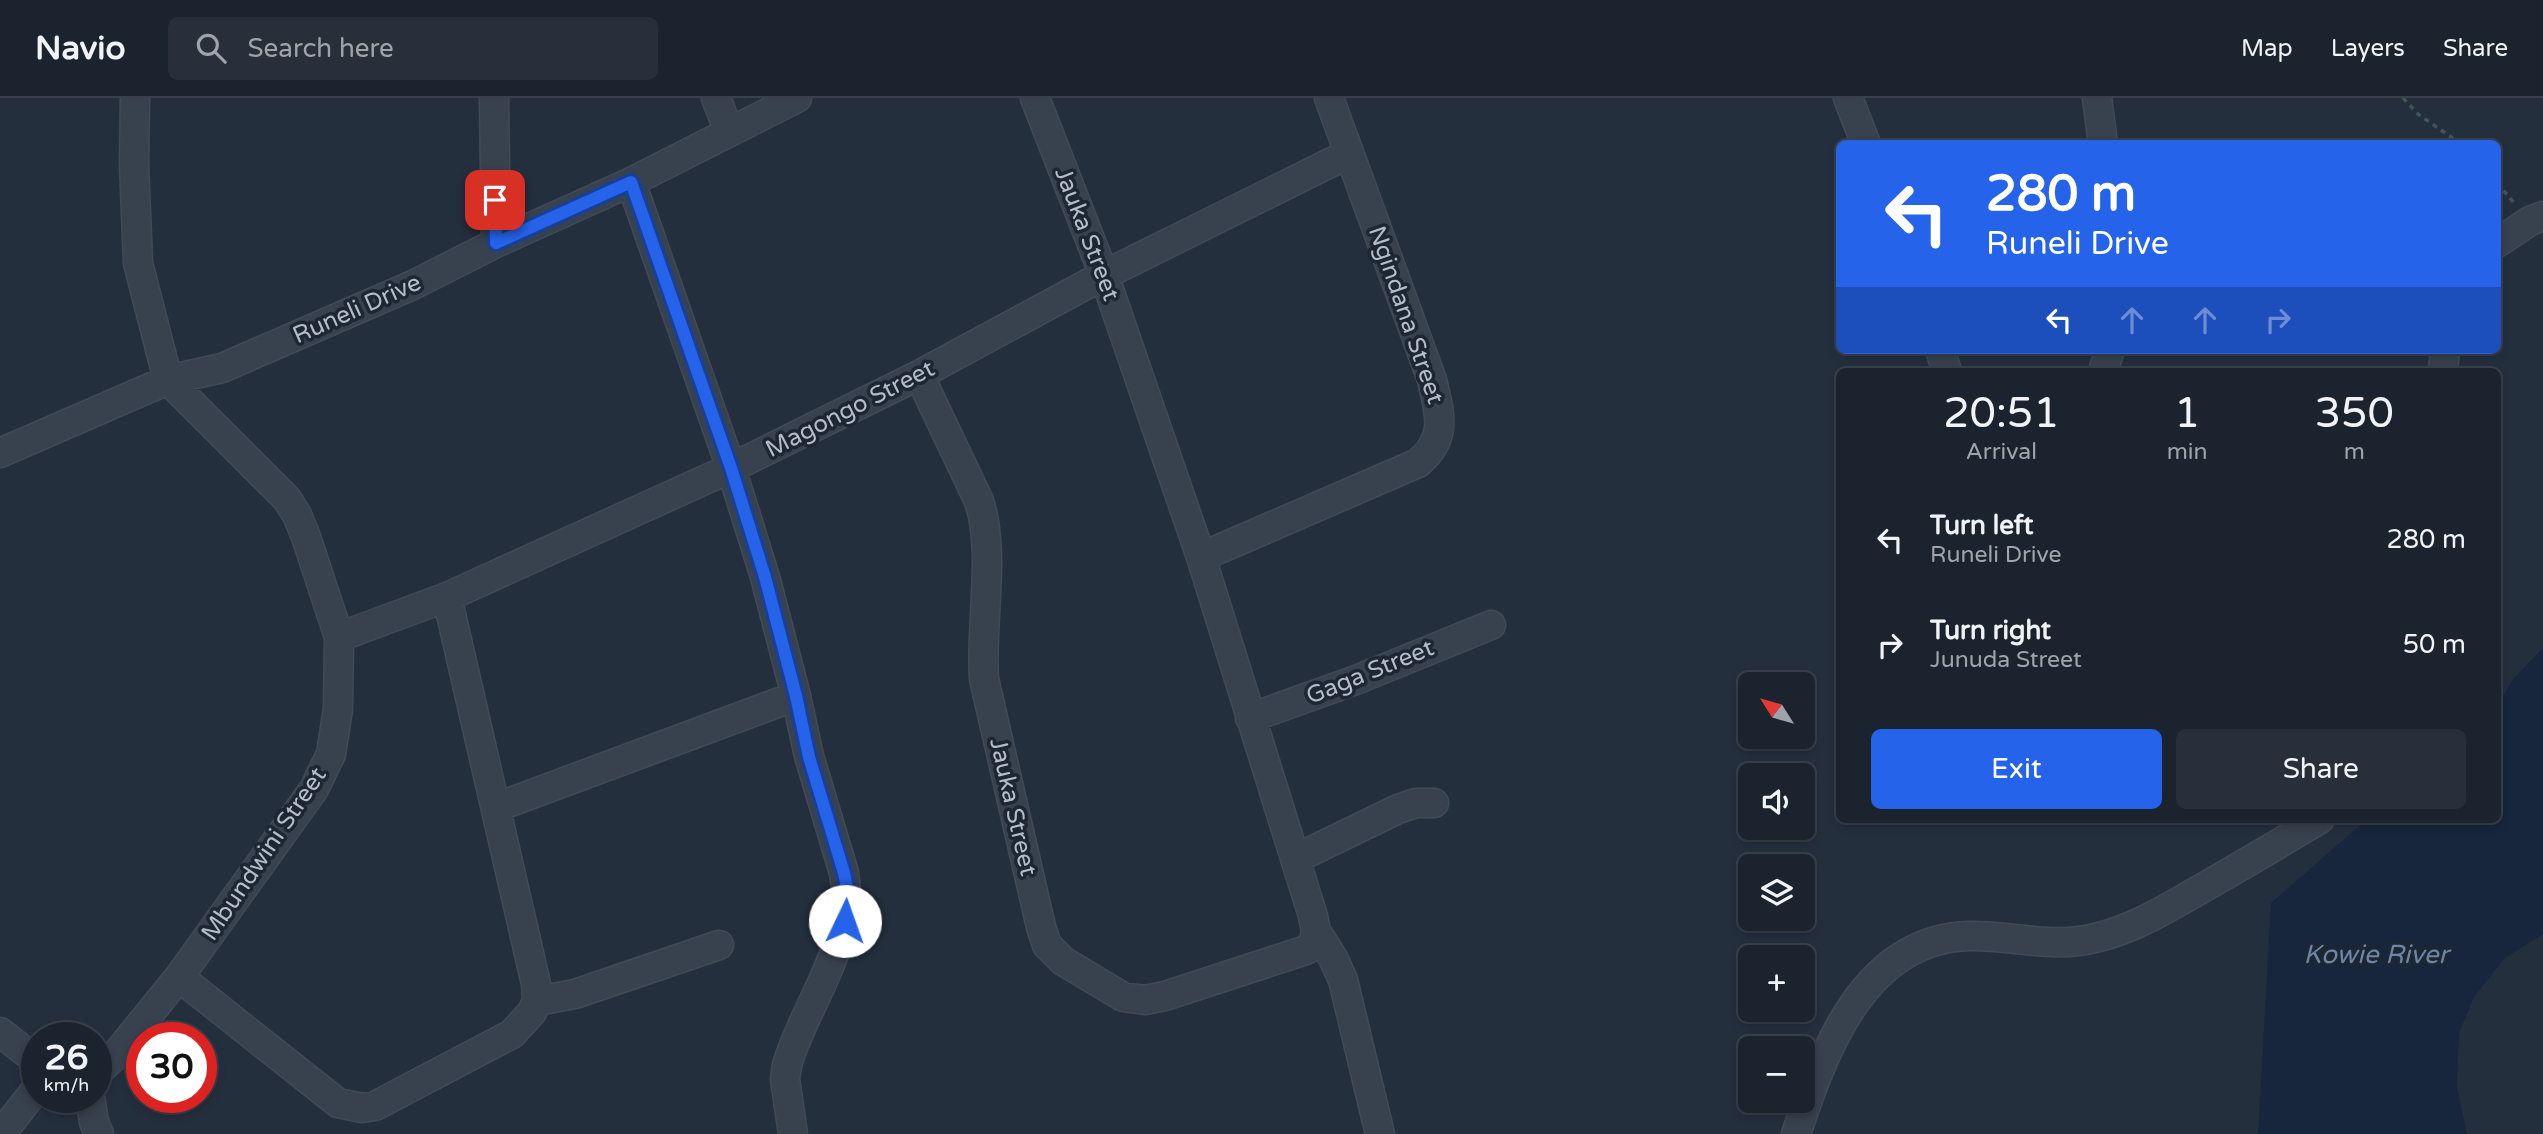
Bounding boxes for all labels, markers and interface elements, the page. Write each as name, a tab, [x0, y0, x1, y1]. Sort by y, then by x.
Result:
search box	[168, 17, 658, 80]
text: Navio	[35, 29, 126, 68]
icon: search	[192, 29, 230, 67]
text: Search here	[248, 33, 394, 64]
text: Map	[2241, 34, 2293, 63]
text: Layers	[2331, 34, 2405, 63]
text: Share	[2443, 34, 2508, 63]
street label: Jauka Street	[1048, 163, 1126, 305]
text: 280 m	[1986, 165, 2136, 224]
icon: left	[1871, 168, 1962, 259]
pin	[465, 170, 525, 230]
icon: arrive	[476, 181, 514, 219]
street label: Ngindana Street	[1362, 222, 1450, 408]
text: Runeli Drive	[1986, 225, 2169, 263]
street label: Runeli Drive	[288, 268, 426, 350]
icon: left	[2040, 301, 2078, 339]
icon: ahead	[2113, 301, 2151, 339]
icon: ahead	[2186, 301, 2224, 339]
icon: right	[2259, 301, 2297, 339]
street label: Magongo Street	[761, 354, 939, 464]
text: 20:51	[1943, 388, 2060, 439]
text: 1	[2174, 388, 2200, 439]
text: 350	[2315, 388, 2394, 439]
text: Arrival	[1966, 438, 2037, 466]
text: min	[2167, 438, 2208, 466]
text: m	[2344, 438, 2365, 466]
text: Turn left	[1930, 510, 2033, 541]
icon: left	[1871, 521, 1909, 559]
text: 280 m	[2386, 524, 2466, 555]
text: Runeli Drive	[1930, 541, 2062, 569]
text: Turn right	[1930, 615, 2051, 646]
icon: right	[1871, 626, 1909, 664]
text: 50 m	[2403, 629, 2466, 660]
street label: Gaga Street	[1302, 633, 1438, 711]
text: Junuda Street	[1930, 646, 2082, 674]
north arrow	[1738, 672, 1815, 749]
map controls	[1738, 672, 1815, 1113]
button: Exit	[1871, 729, 2162, 809]
button: Share	[2176, 729, 2466, 809]
street label: Jauka Street	[983, 735, 1043, 879]
street label: Mbundwini Street	[195, 762, 333, 946]
button: sound	[1738, 763, 1815, 840]
button: layers	[1738, 854, 1815, 931]
position arrow	[808, 884, 882, 958]
water label: Kowie River	[2304, 939, 2451, 970]
button: +	[1738, 945, 1815, 1022]
speed limit sign: 30	[126, 1022, 217, 1113]
button: −	[1738, 1036, 1815, 1113]
text: 26	[45, 1037, 88, 1079]
text: km/h	[44, 1074, 89, 1096]

